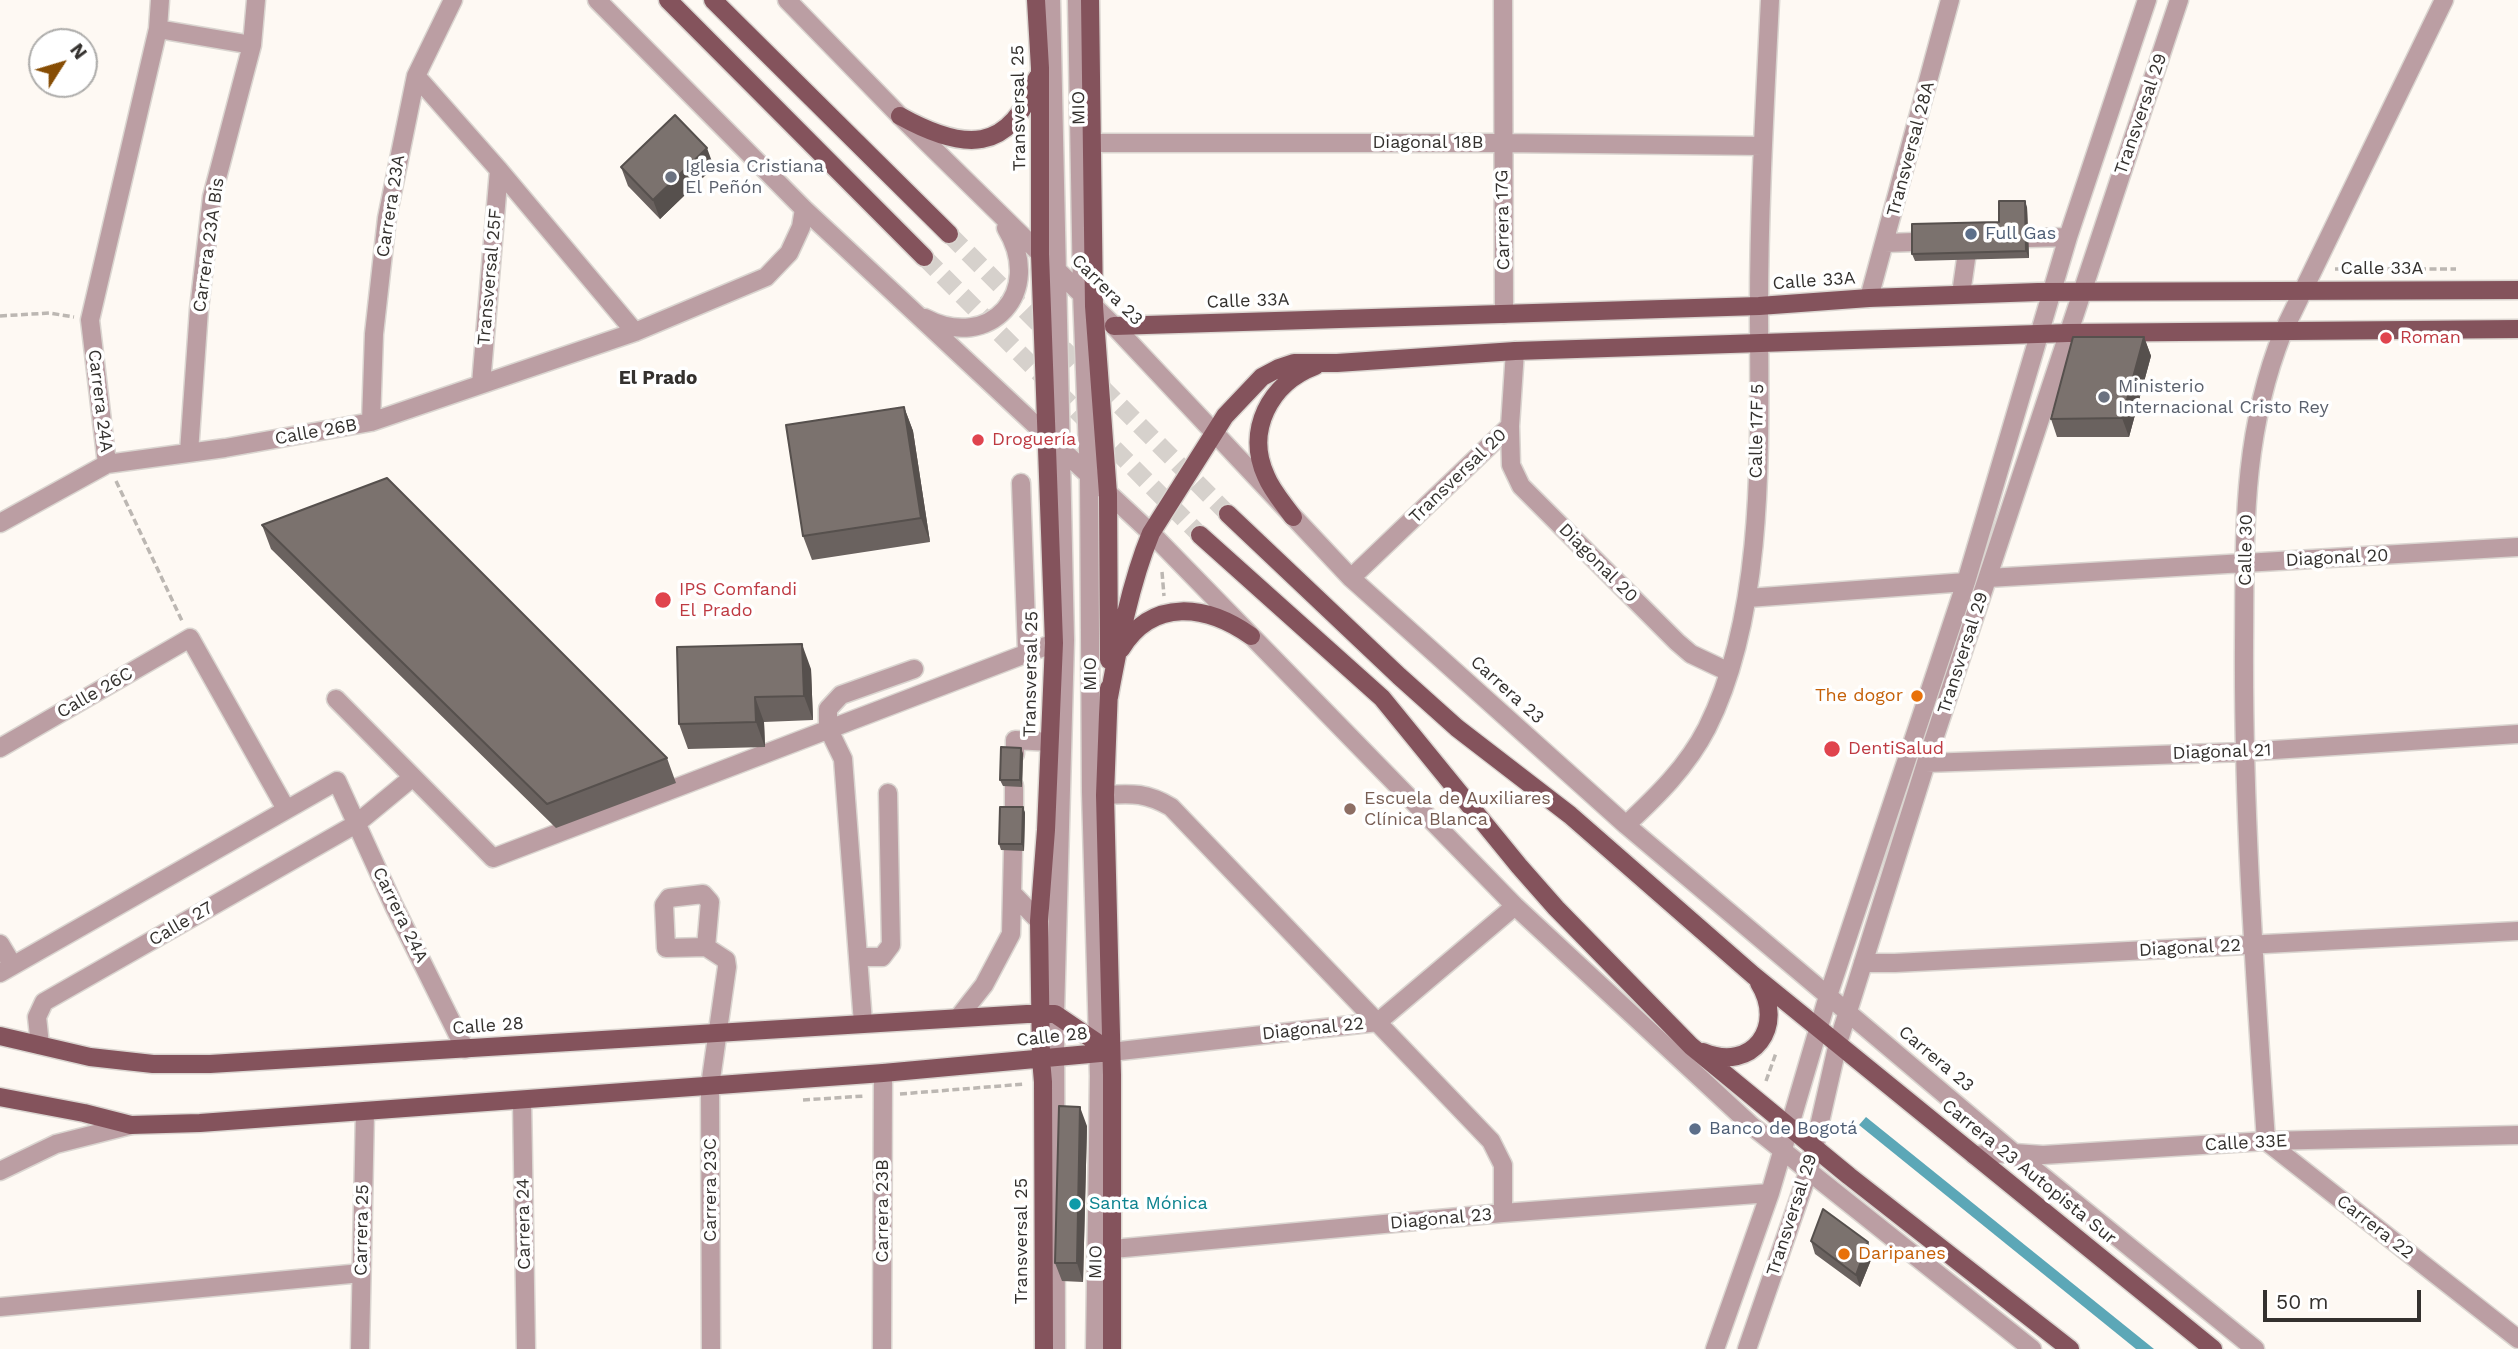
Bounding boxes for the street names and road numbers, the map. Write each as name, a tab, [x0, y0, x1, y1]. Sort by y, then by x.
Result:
street label: Transversal 25	[1007, 45, 1031, 171]
street label: Transversal 29	[2110, 50, 2172, 178]
street label: Transversal 28A	[1883, 79, 1939, 219]
street label: MIO	[1068, 91, 1090, 125]
street label: Diagonal 18B	[1372, 132, 1484, 154]
street label: Carrera 23A	[372, 153, 410, 259]
street label: Carrera 17G	[1491, 169, 1515, 271]
street label: Carrera 23A Bis	[189, 176, 229, 314]
street label: Transversal 25F	[473, 208, 507, 346]
street label: Carrera 23	[1067, 250, 1147, 330]
street label: Calle 33A	[2341, 258, 2423, 280]
street label: Calle 33A	[1772, 267, 1856, 295]
street label: Calle 33A	[1206, 289, 1290, 313]
street label: Carrera 24A	[83, 348, 117, 454]
street label: Calle 17F 5	[1745, 383, 1769, 479]
street label: Calle 26B	[273, 414, 359, 450]
street label: Transversal 20	[1405, 424, 1511, 528]
street label: Calle 30	[2235, 514, 2257, 586]
street label: Diagonal 20	[1554, 519, 1642, 607]
street label: Diagonal 20	[2285, 545, 2389, 571]
street label: Transversal 29	[1933, 589, 1993, 717]
street label: Transversal 25	[1019, 611, 1043, 737]
street label: Carrera 23	[1466, 651, 1548, 729]
street label: MIO	[1080, 657, 1102, 691]
street label: Calle 26C	[53, 663, 137, 723]
street label: Diagonal 21	[2172, 739, 2272, 765]
street label: Carrera 24A	[368, 864, 432, 966]
street label: Calle 27	[145, 897, 217, 951]
street label: Diagonal 22	[2138, 935, 2242, 961]
street label: Calle 28	[452, 1013, 524, 1039]
street label: Diagonal 22	[1261, 1013, 1365, 1045]
street label: Carrera 23	[1894, 1021, 1978, 1097]
street label: Calle 28	[1015, 1023, 1089, 1051]
street label: Carrera 23 Autopista Sur	[1937, 1095, 2121, 1249]
street label: Calle 33E	[2204, 1130, 2288, 1156]
street label: Carrera 23C	[700, 1138, 722, 1242]
street label: Transversal 29	[1762, 1151, 1822, 1279]
street label: Carrera 23B	[872, 1159, 894, 1263]
street label: Carrera 24	[512, 1178, 536, 1270]
street label: Transversal 25	[1011, 1178, 1033, 1304]
street label: Carrera 25	[350, 1184, 374, 1276]
street label: Carrera 22	[2332, 1190, 2418, 1264]
street label: Diagonal 23	[1389, 1204, 1493, 1234]
street label: MIO	[1085, 1245, 1107, 1279]

